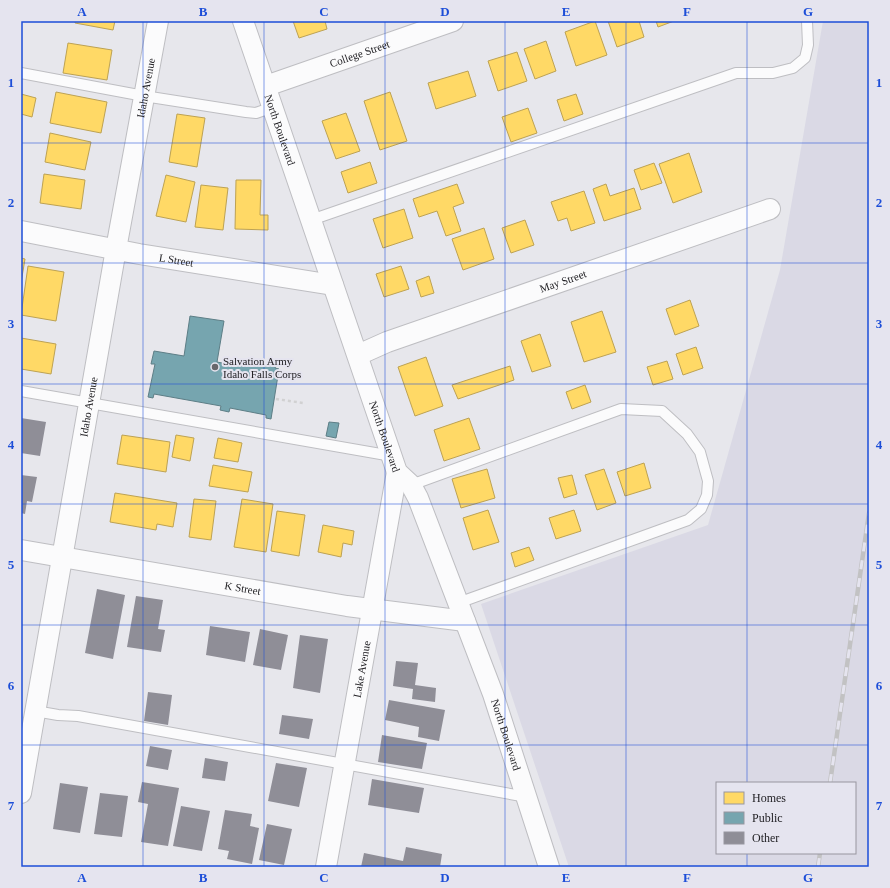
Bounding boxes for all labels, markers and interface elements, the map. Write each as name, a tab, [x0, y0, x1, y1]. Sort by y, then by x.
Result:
text: A	[77, 4, 87, 19]
text: B	[199, 4, 208, 19]
text: C	[319, 4, 329, 19]
text: D	[440, 4, 450, 19]
text: E	[562, 4, 570, 19]
text: F	[683, 4, 691, 19]
text: G	[803, 4, 813, 19]
street label: College Street	[328, 38, 391, 69]
street label: Idaho Avenue	[134, 57, 157, 119]
text: 1	[8, 75, 14, 90]
text: 1	[876, 75, 882, 90]
street label: North Boulevard	[262, 93, 298, 167]
text: 2	[8, 195, 14, 210]
text: 2	[876, 195, 882, 210]
street label: L Street	[158, 251, 194, 269]
street label: May Street	[538, 267, 588, 295]
text: 3	[8, 316, 15, 331]
text: 3	[876, 316, 883, 331]
place label: Salvation Army Idaho Falls Corps	[223, 355, 301, 380]
marker: Salvation Army Idaho Falls Corps	[210, 362, 220, 372]
street label: Idaho Avenue	[77, 376, 100, 438]
street label: North Boulevard	[367, 399, 403, 474]
text: 4	[8, 437, 15, 452]
text: 4	[876, 437, 883, 452]
text: 5	[8, 557, 15, 572]
text: 5	[876, 557, 883, 572]
street label: K Street	[224, 579, 262, 597]
street label: Lake Avenue	[351, 640, 373, 699]
text: 6	[8, 678, 15, 693]
text: 6	[876, 678, 883, 693]
street label: North Boulevard	[489, 697, 523, 772]
legend	[716, 782, 856, 854]
text: Homes	[752, 791, 786, 805]
text: 7	[8, 798, 15, 813]
text: 7	[876, 798, 883, 813]
text: Public	[752, 811, 783, 825]
text: Other	[752, 831, 779, 845]
text: A	[77, 870, 87, 885]
text: B	[199, 870, 208, 885]
text: C	[319, 870, 329, 885]
text: D	[440, 870, 450, 885]
text: E	[562, 870, 570, 885]
text: F	[683, 870, 691, 885]
text: G	[803, 870, 813, 885]

